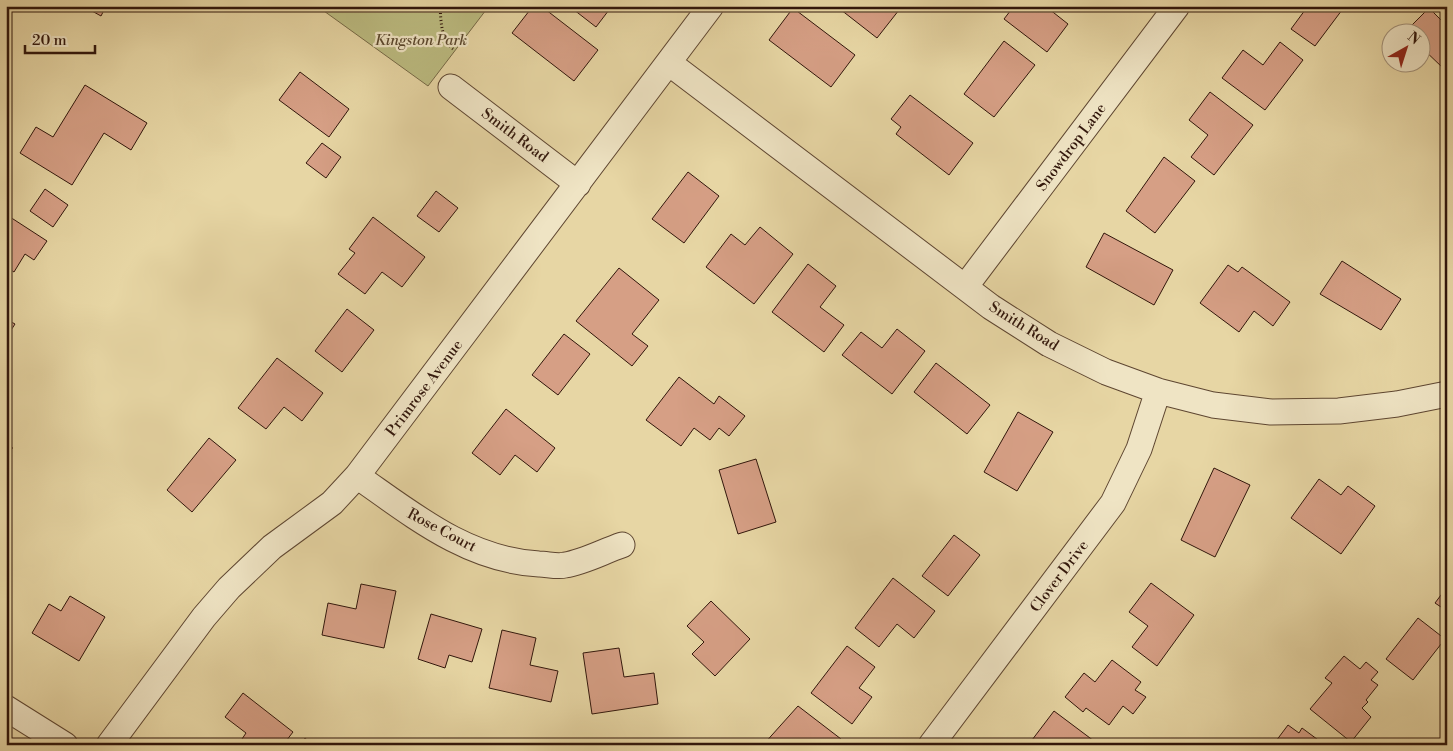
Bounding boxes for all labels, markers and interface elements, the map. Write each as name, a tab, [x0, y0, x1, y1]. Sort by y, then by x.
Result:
scale bar	[25, 22, 95, 54]
north arrow	[1380, 22, 1430, 72]
text: N	[1404, 28, 1424, 49]
text: 20 m	[32, 31, 67, 50]
park label: Kingston Park	[375, 31, 467, 50]
street label: Snowdrop Lane	[1032, 100, 1111, 195]
street label: Smith Road	[478, 104, 552, 167]
street label: Smith Road	[985, 297, 1063, 356]
street label: Primrose Avenue	[382, 336, 467, 441]
street label: Rose Court	[404, 504, 480, 557]
street label: Clover Drive	[1026, 536, 1093, 616]

